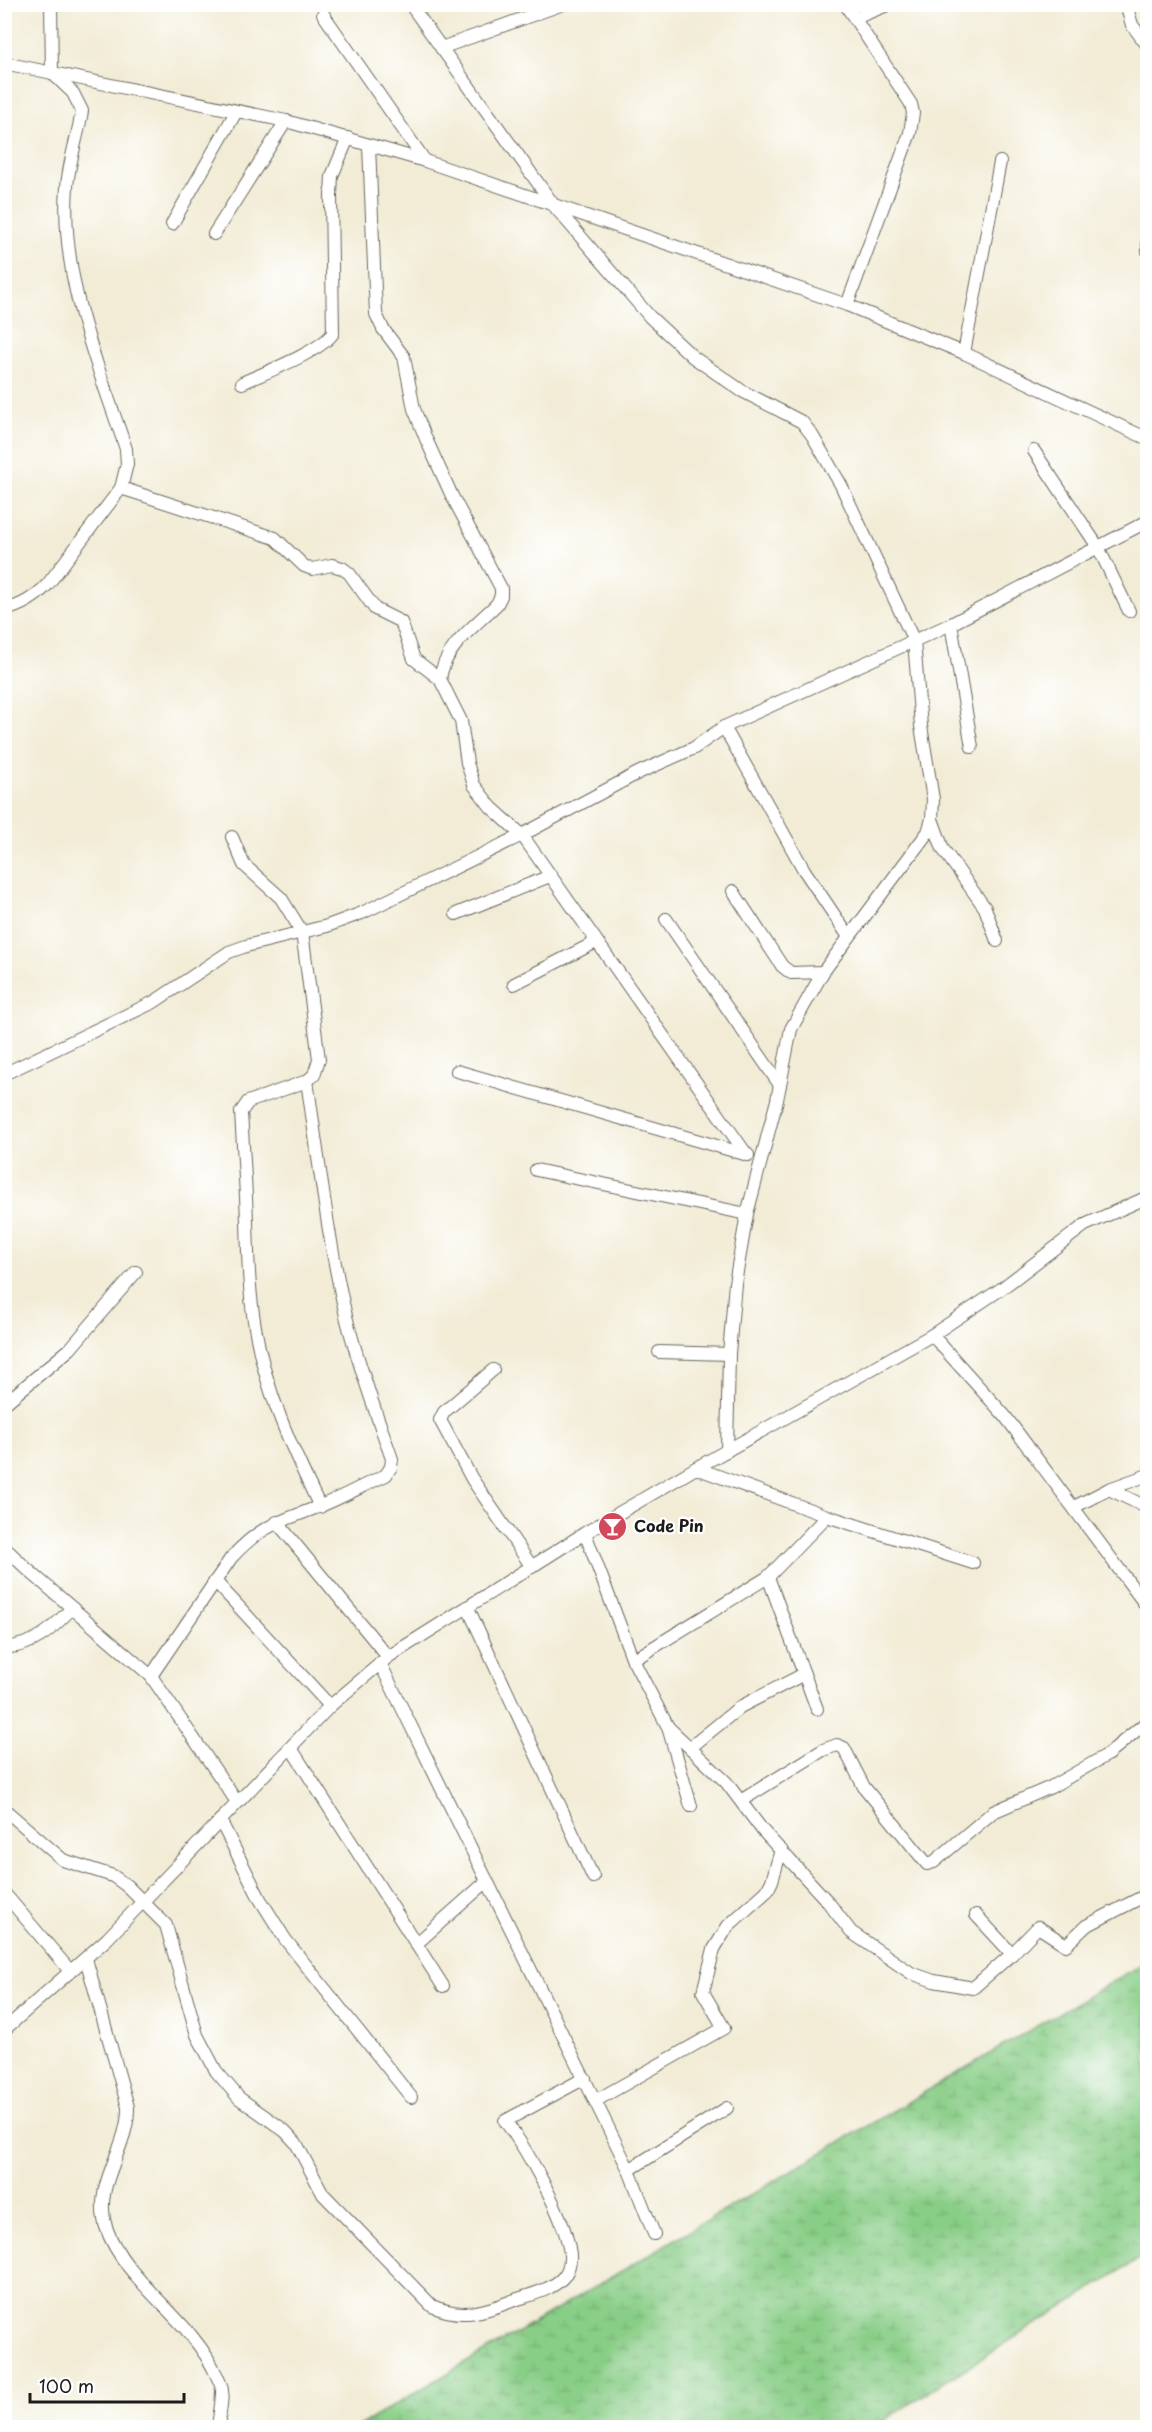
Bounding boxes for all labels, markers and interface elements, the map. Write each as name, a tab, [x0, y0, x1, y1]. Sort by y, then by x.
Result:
bar icon: Code Pin	[597, 1510, 629, 1542]
place label: Code Pin	[634, 1513, 704, 1537]
scale bar	[30, 2366, 184, 2404]
text: 100 m	[39, 2372, 94, 2399]

